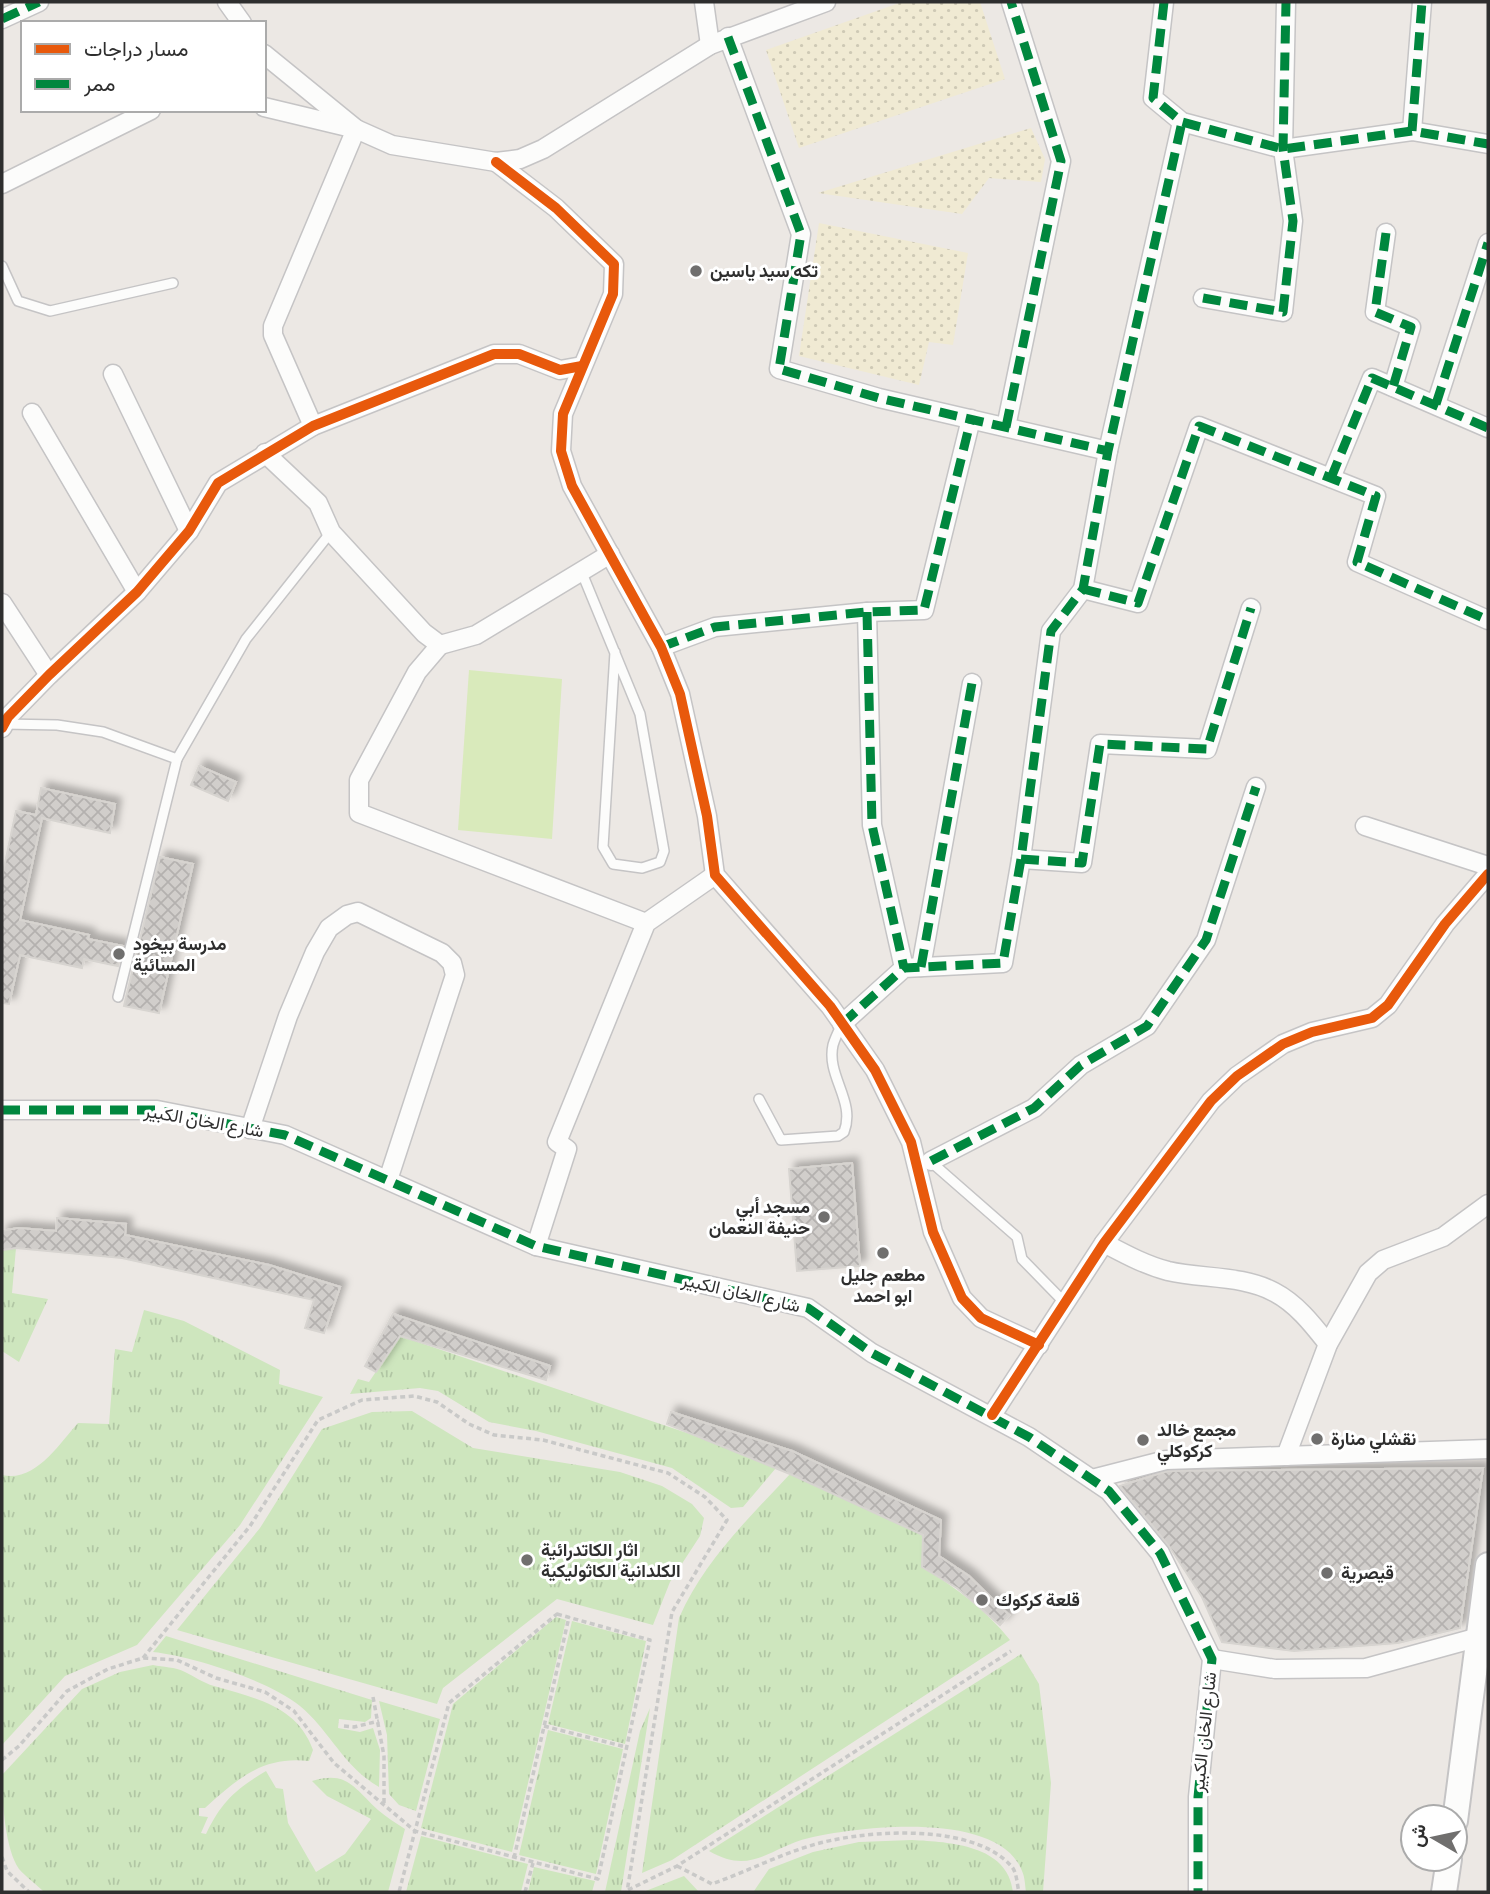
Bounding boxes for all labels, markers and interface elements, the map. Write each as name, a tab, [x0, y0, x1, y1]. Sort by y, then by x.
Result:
legend	[21, 21, 266, 112]
text: مسار دراجات	[84, 35, 188, 62]
text: ممر	[83, 70, 115, 97]
place label: تكه سيد ياسين	[710, 259, 818, 282]
marker: تكه سيد ياسين	[688, 263, 704, 279]
place label: مدرسة بيخود المسائية	[133, 932, 227, 976]
marker: مدرسة بيخود المسائية	[111, 946, 127, 962]
street label: شارع الخان الكبير	[141, 1099, 266, 1143]
place label: مسجد أبي حنيفة النعمان	[709, 1195, 810, 1239]
marker: مسجد أبي حنيفة النعمان	[816, 1209, 832, 1225]
marker: مطعم جليل ابو احمد	[875, 1245, 891, 1261]
place label: مطعم جليل ابو احمد	[841, 1263, 926, 1307]
street label: شارع الخان الكبير	[678, 1267, 803, 1318]
place label: مجمع خالد كركوكلي	[1157, 1418, 1237, 1466]
place label: نقشلي منارة	[1331, 1427, 1416, 1454]
marker: نقشلي منارة	[1309, 1431, 1325, 1447]
marker: مجمع خالد كركوكلي	[1135, 1432, 1151, 1448]
place label: اثار الكاتدرائية الكلدانية الكاثوليكية	[541, 1538, 681, 1582]
marker: اثار الكاتدرائية الكلدانية الكاثوليكية	[519, 1552, 535, 1568]
place label: قيصرية	[1341, 1561, 1394, 1584]
marker: قيصرية	[1319, 1565, 1335, 1581]
place label: قلعة كركوك	[996, 1588, 1080, 1611]
marker: قلعة كركوك	[974, 1592, 990, 1608]
street label: شارع الخان الكبير	[1186, 1671, 1222, 1794]
north arrow	[1399, 1803, 1469, 1873]
text: ش	[1404, 1822, 1431, 1848]

